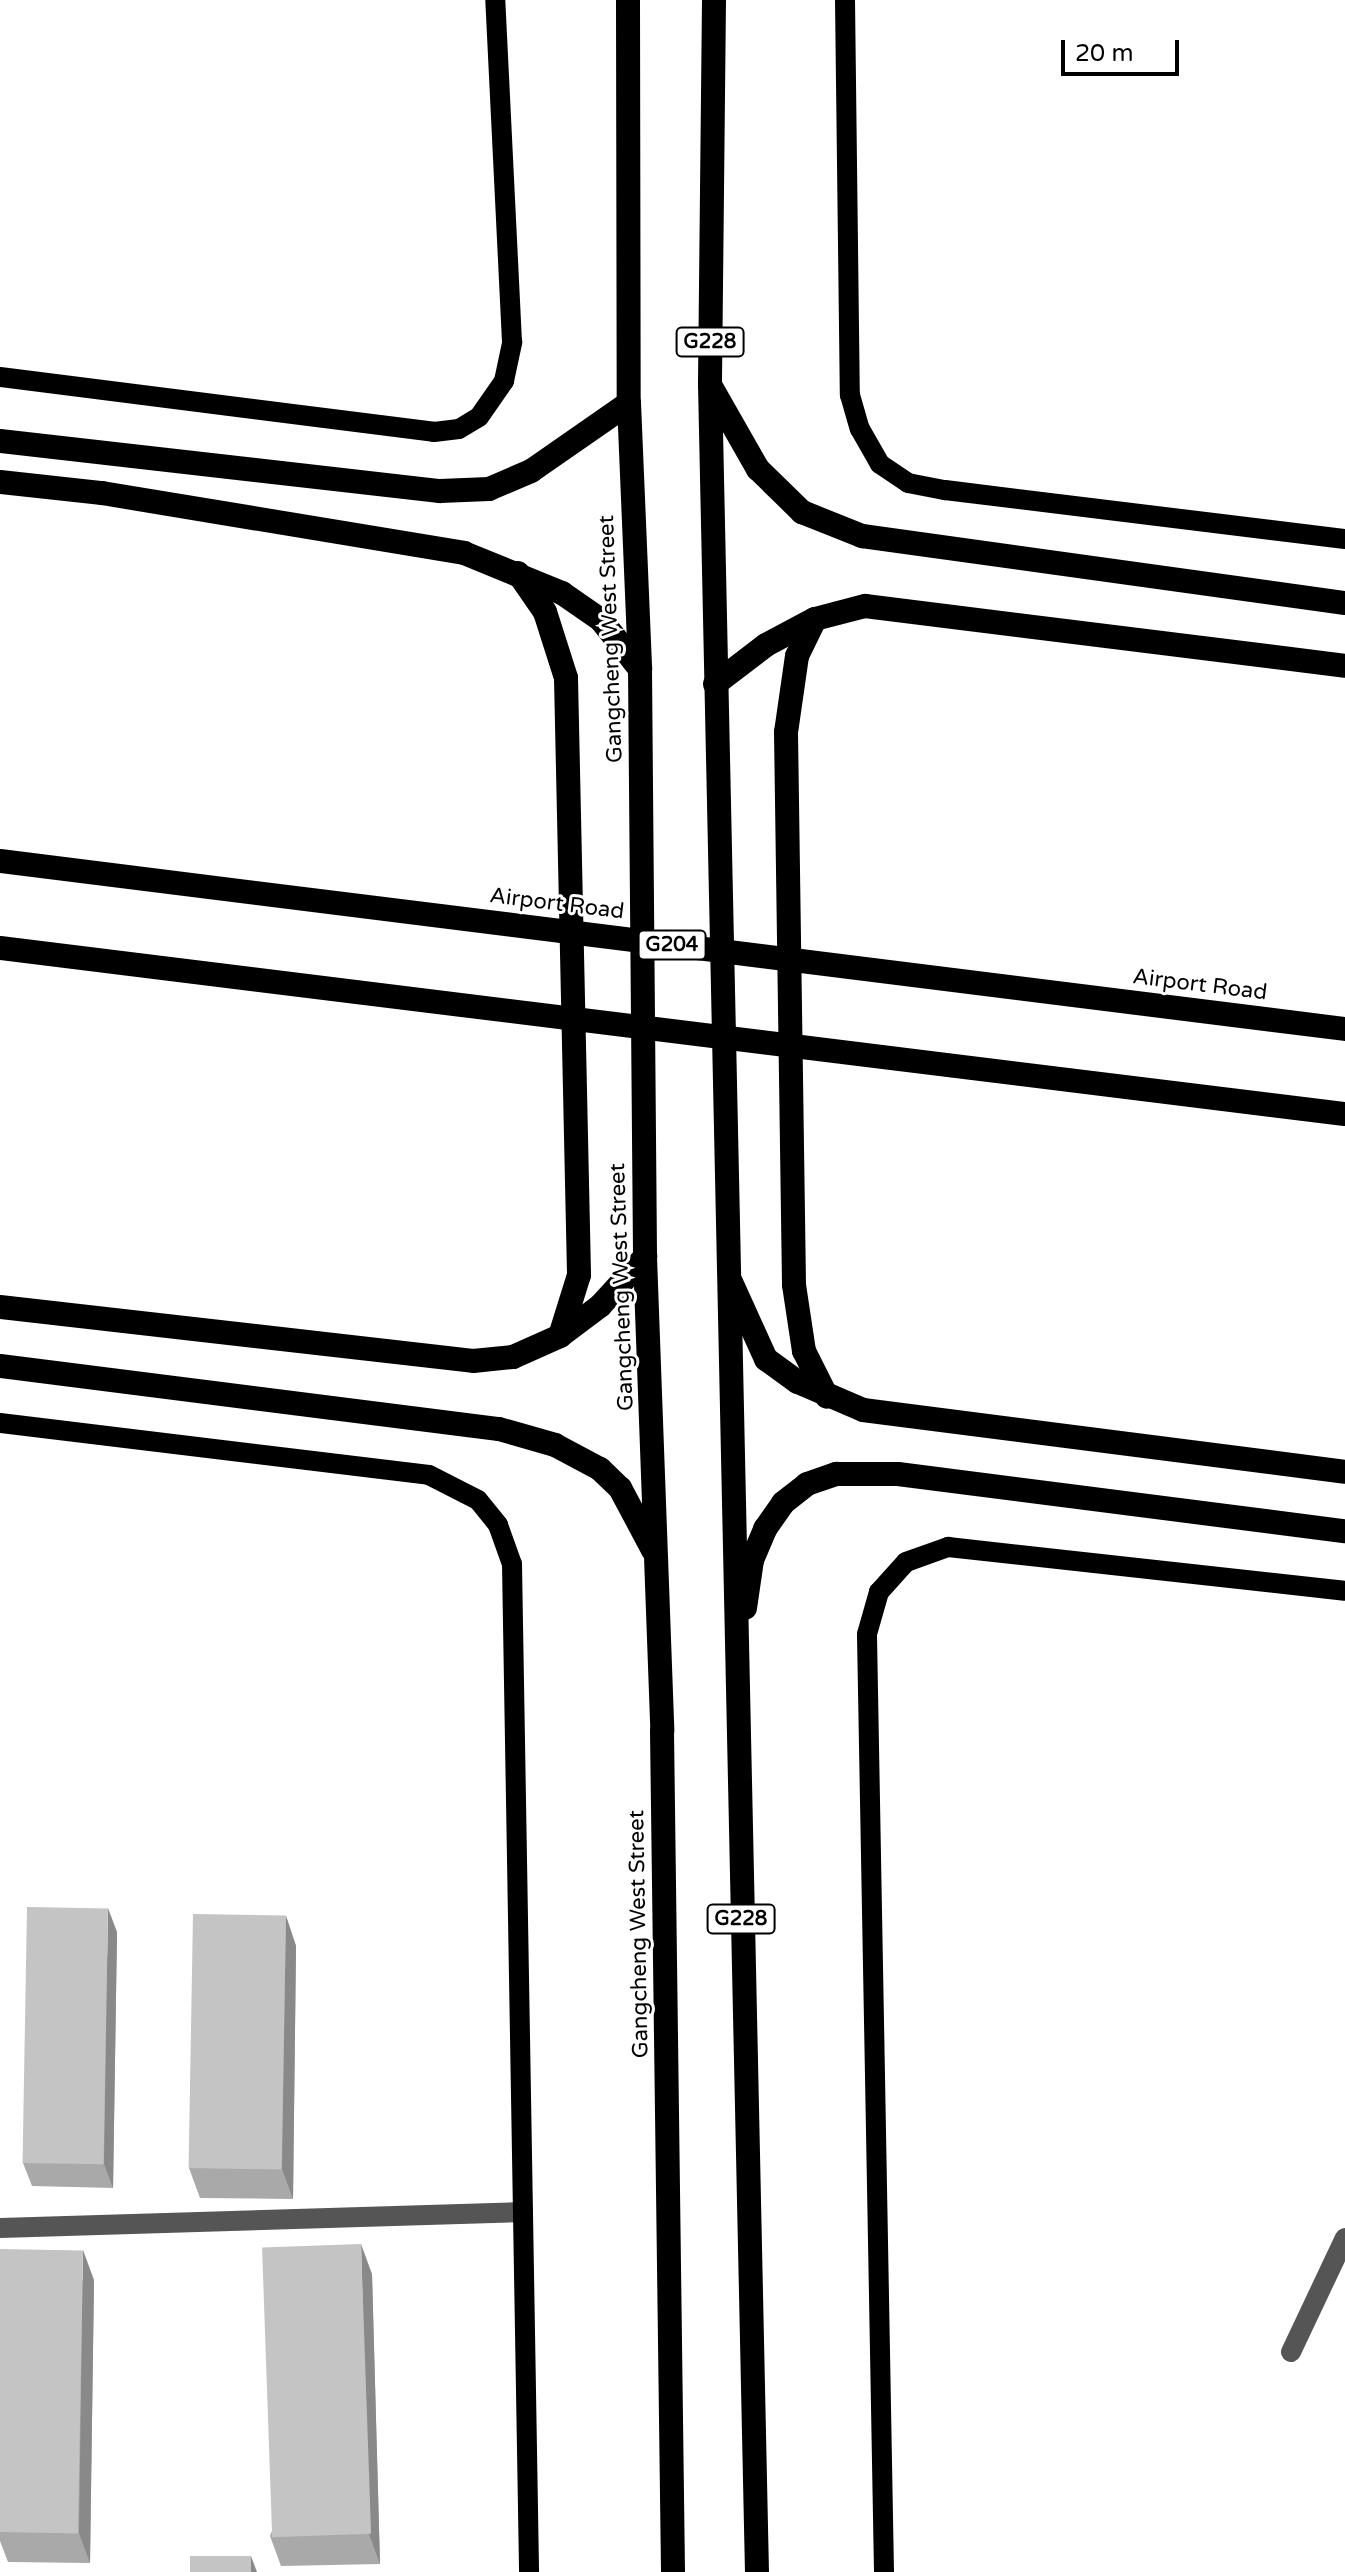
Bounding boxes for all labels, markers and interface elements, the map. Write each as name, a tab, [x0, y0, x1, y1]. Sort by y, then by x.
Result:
scale bar	[1065, 24, 1183, 74]
text: 20 m	[1075, 39, 1133, 68]
road number: G228	[674, 326, 746, 358]
street label: Gangcheng West Street	[593, 515, 629, 763]
street label: Airport Road	[488, 883, 626, 925]
road number: G204	[636, 929, 708, 961]
street label: Airport Road	[1131, 964, 1269, 1006]
street label: Gangcheng West Street	[604, 1163, 640, 1411]
street label: Gangcheng West Street	[624, 1810, 654, 2058]
road number: G228	[705, 1903, 777, 1935]

